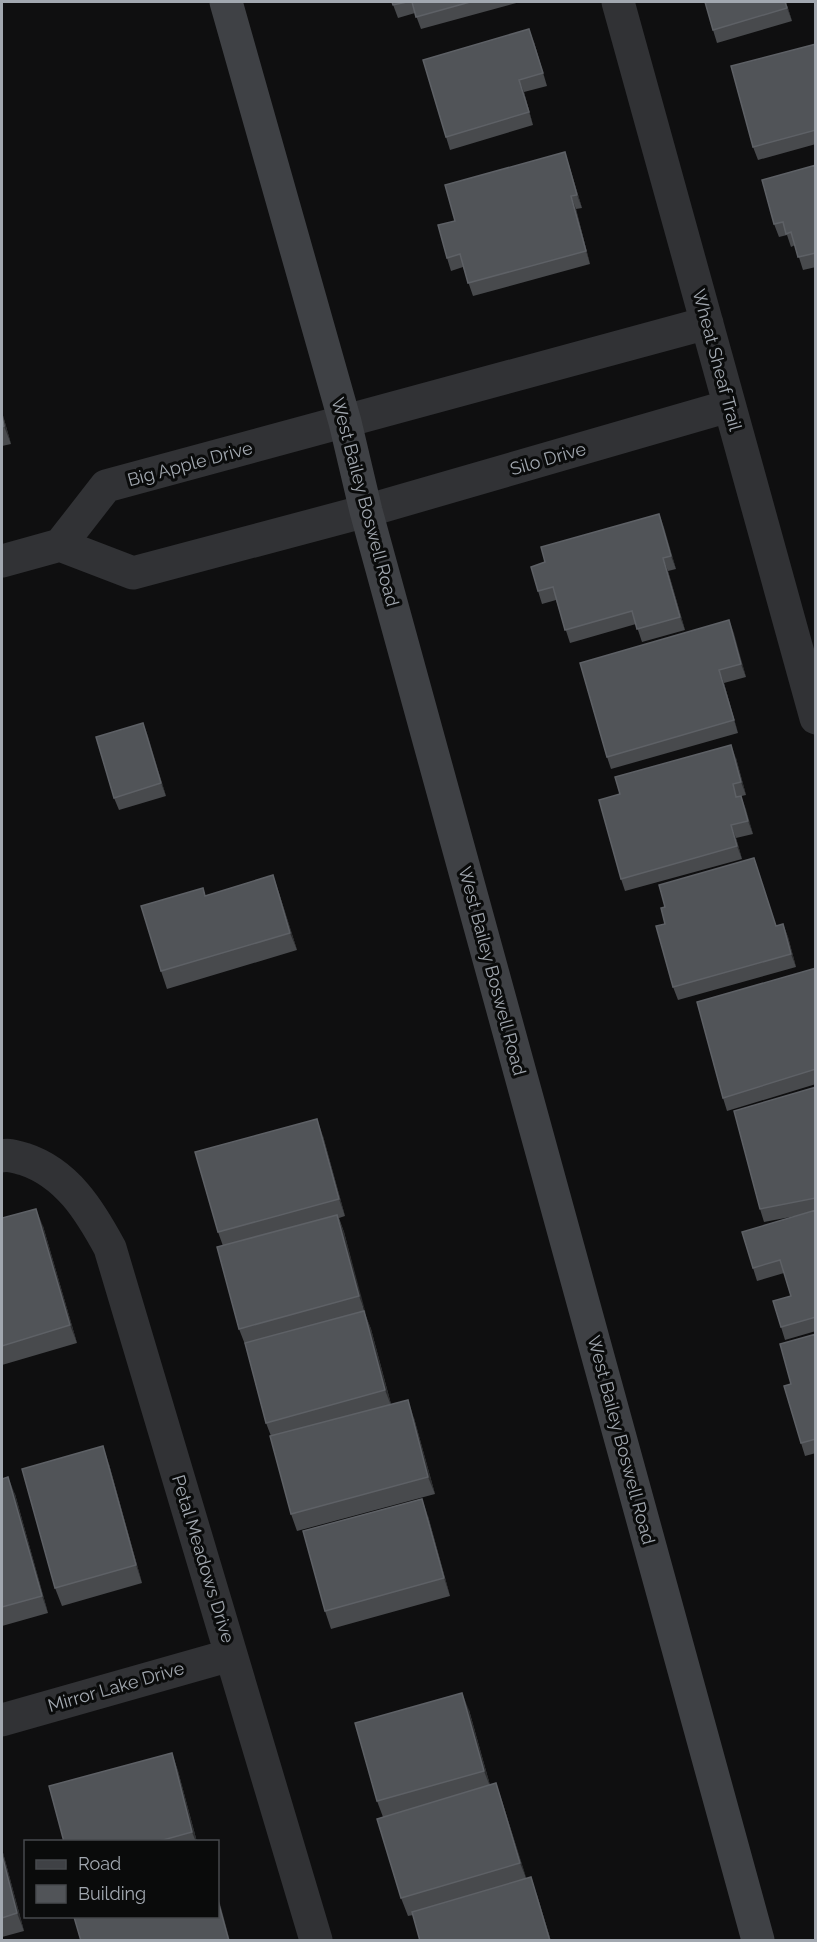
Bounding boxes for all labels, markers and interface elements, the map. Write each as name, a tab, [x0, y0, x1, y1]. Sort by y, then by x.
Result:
street label: Wheat Sheaf Trail	[688, 287, 747, 433]
street label: West Bailey Boswell Road	[327, 395, 403, 609]
street label: Big Apple Drive	[125, 437, 255, 490]
street label: Silo Drive	[507, 438, 589, 479]
street label: West Bailey Boswell Road	[454, 864, 530, 1078]
street label: West Bailey Boswell Road	[583, 1333, 659, 1547]
street label: Petal Meadows Drive	[168, 1472, 239, 1646]
street label: Mirror Lake Drive	[45, 1657, 187, 1716]
legend	[24, 1840, 219, 1918]
text: Road	[78, 1853, 121, 1874]
text: Building	[78, 1883, 146, 1904]

